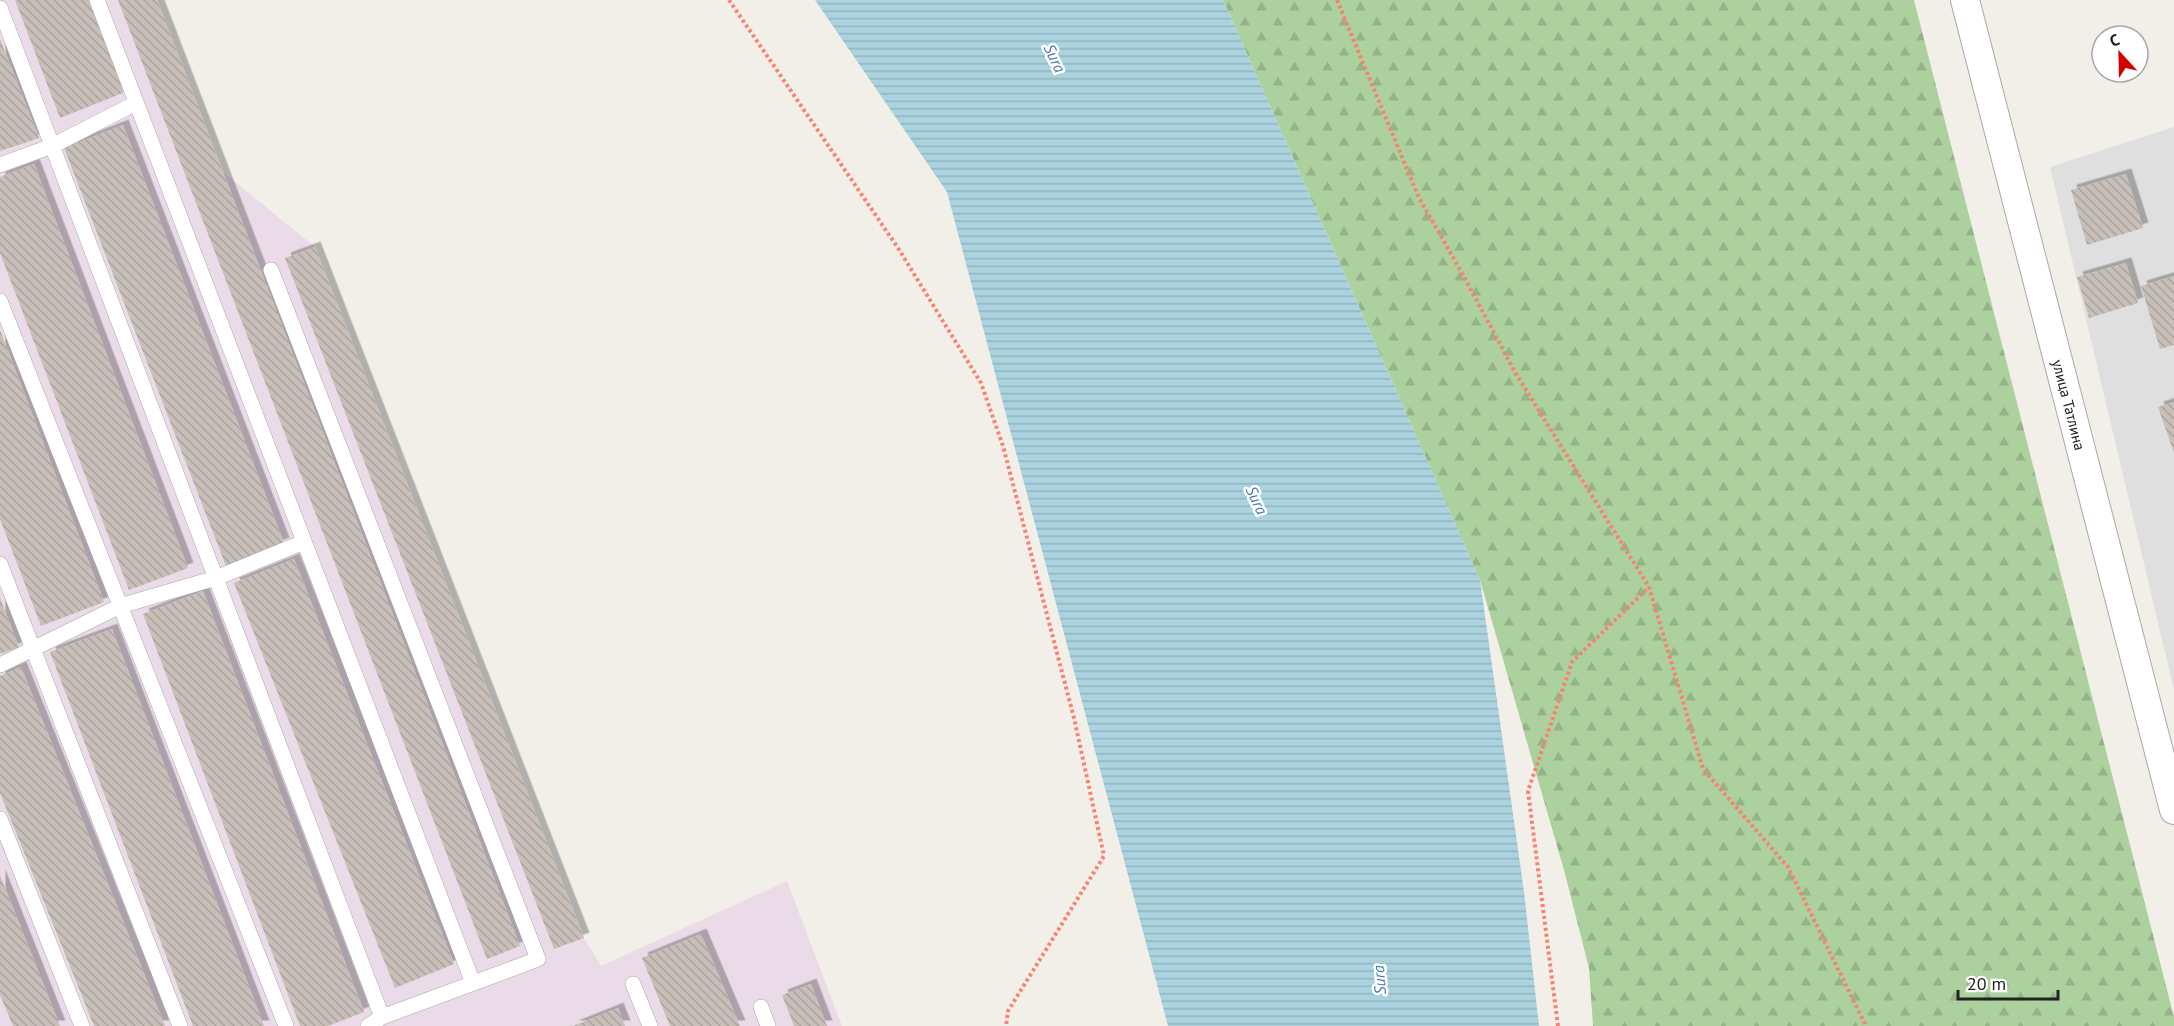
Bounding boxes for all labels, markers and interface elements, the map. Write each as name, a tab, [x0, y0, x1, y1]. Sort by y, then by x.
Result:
north arrow	[2090, 24, 2150, 84]
text: С	[2106, 29, 2122, 51]
water label: Sura	[1040, 41, 1070, 76]
street label: улица Татлина	[2049, 357, 2090, 452]
water label: Sura	[1242, 483, 1272, 518]
scale bar	[1958, 963, 2058, 1001]
water label: Sura	[1368, 964, 1390, 995]
text: 20 m	[1967, 972, 2006, 995]

